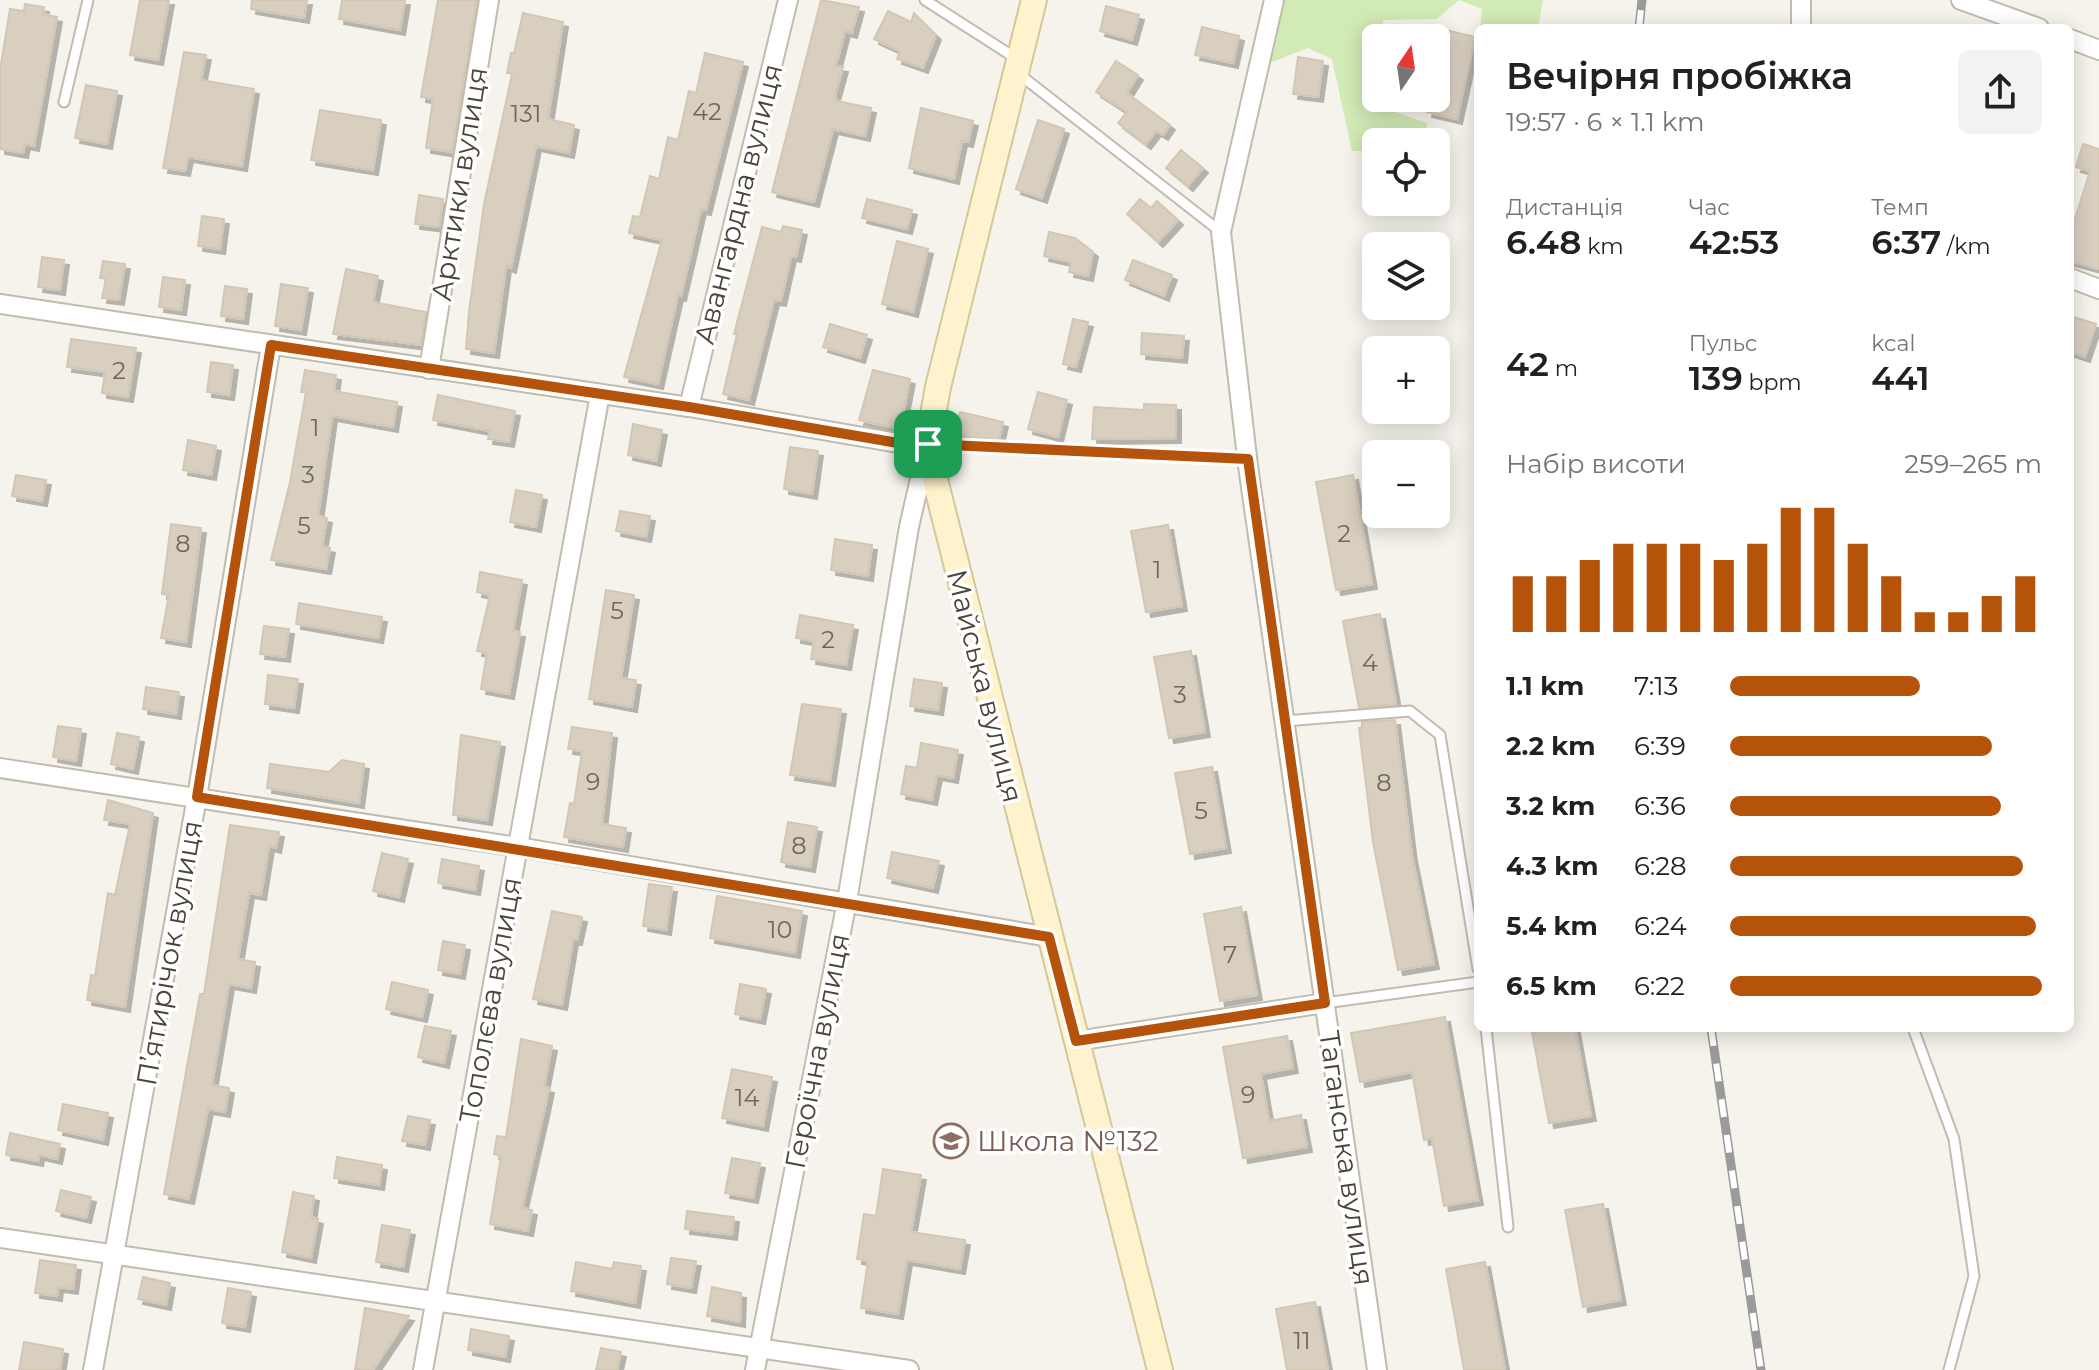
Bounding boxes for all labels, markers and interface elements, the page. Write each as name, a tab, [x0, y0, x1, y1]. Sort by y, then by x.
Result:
north arrow	[1362, 24, 1450, 112]
map controls	[1362, 24, 1450, 528]
button: share	[1958, 50, 2042, 134]
text: Вечірня пробіжка	[1506, 54, 1853, 98]
street label: Авангардна вулиця	[687, 60, 789, 348]
street label: Арктики вулиця	[424, 65, 494, 303]
house number: 42	[692, 97, 722, 126]
house number: 131	[511, 99, 541, 128]
text: 19:57 · 6 × 1.1 km	[1506, 106, 1705, 138]
button: locate	[1362, 128, 1450, 216]
text: Дистанція	[1506, 194, 1623, 221]
text: Час	[1689, 194, 1730, 221]
text: Темп	[1871, 194, 1929, 221]
text: 6.48	[1506, 221, 1581, 263]
text: 42:53	[1689, 221, 1779, 263]
text: 6:37	[1871, 221, 1941, 263]
button: layers	[1362, 232, 1450, 320]
text: km	[1581, 233, 1623, 260]
text: /km	[1941, 233, 1991, 260]
text: Пульс	[1689, 330, 1757, 357]
text: kcal	[1871, 330, 1915, 357]
button: +	[1362, 336, 1450, 424]
text: 42	[1506, 343, 1549, 385]
text: m	[1549, 355, 1578, 382]
house number: 2	[112, 356, 126, 385]
text: 139	[1689, 357, 1743, 399]
text: 441	[1871, 357, 1930, 399]
text: bpm	[1743, 369, 1802, 396]
pin	[894, 410, 962, 478]
house number: 1	[311, 413, 319, 442]
icon: arrive	[906, 422, 950, 466]
button: −	[1362, 440, 1450, 528]
text: Набір висоти	[1506, 448, 1686, 480]
text: 259–265 m	[1904, 448, 2042, 480]
house number: 3	[301, 460, 315, 489]
house number: 5	[297, 511, 311, 540]
house number: 2	[1337, 519, 1351, 548]
house number: 8	[175, 529, 191, 558]
house number: 1	[1153, 555, 1161, 584]
street label: Майська вулиця	[940, 566, 1030, 806]
house number: 5	[610, 596, 624, 625]
house number: 2	[821, 625, 835, 654]
house number: 4	[1362, 648, 1378, 677]
text: 1.1 km	[1506, 670, 1584, 702]
text: 7:13	[1634, 670, 1678, 702]
house number: 3	[1173, 680, 1187, 709]
text: 2.2 km	[1506, 730, 1596, 762]
text: 6:39	[1634, 730, 1686, 762]
house number: 9	[586, 767, 600, 796]
house number: 8	[1376, 768, 1392, 797]
text: 3.2 km	[1506, 790, 1595, 822]
text: 6:36	[1634, 790, 1686, 822]
house number: 5	[1194, 796, 1208, 825]
street label: П’ятирічок вулиця	[129, 818, 209, 1088]
house number: 8	[791, 831, 807, 860]
text: 4.3 km	[1506, 850, 1598, 882]
text: 6:28	[1634, 850, 1687, 882]
street label: Тополєва вулиця	[452, 875, 528, 1125]
text: 5.4 km	[1506, 910, 1598, 942]
text: 6:24	[1634, 910, 1687, 942]
house number: 10	[768, 915, 792, 944]
street label: Героїчна вулиця	[778, 930, 856, 1172]
house number: 7	[1223, 940, 1237, 969]
text: 6.5 km	[1506, 970, 1597, 1002]
text: 6:22	[1634, 970, 1685, 1002]
street label: Таганська вулиця	[1312, 1029, 1382, 1287]
house number: 9	[1241, 1080, 1255, 1109]
house number: 14	[735, 1083, 759, 1112]
school or university icon: Школа №132	[932, 1122, 970, 1160]
place label: Школа №132	[977, 1124, 1159, 1158]
house number: 11	[1293, 1326, 1311, 1355]

